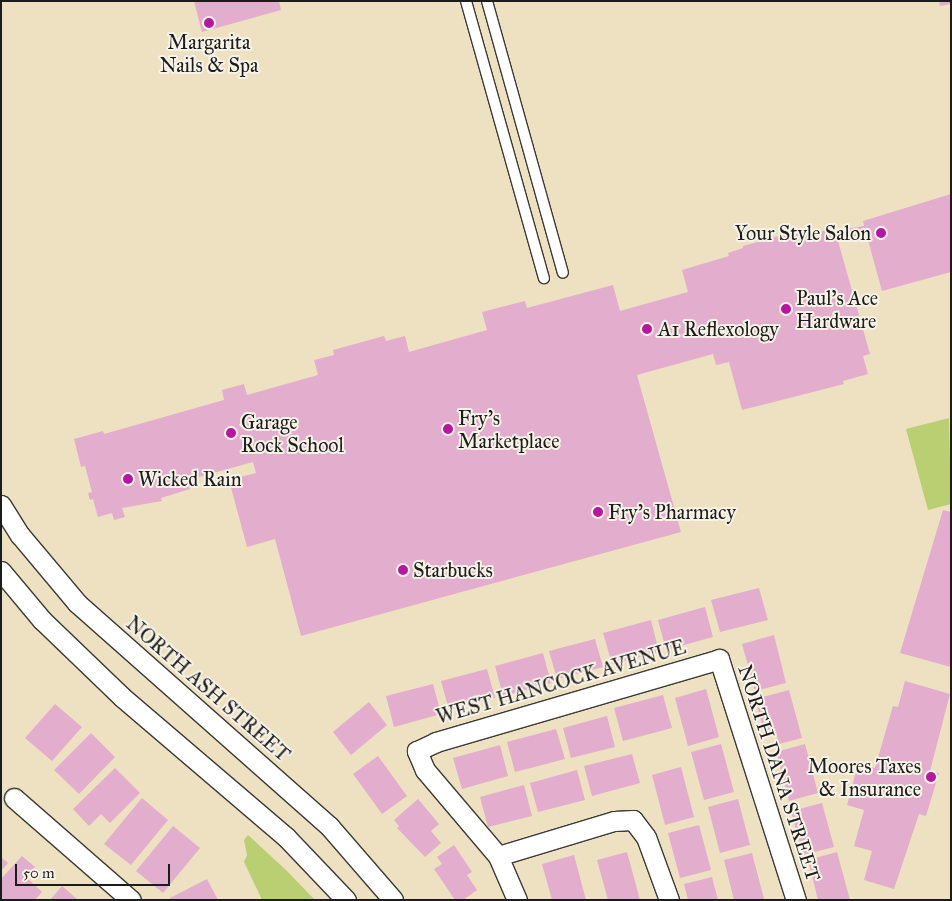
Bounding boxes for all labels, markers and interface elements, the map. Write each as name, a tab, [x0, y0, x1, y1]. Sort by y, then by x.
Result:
marker: Margarita Nails & Spa	[203, 17, 215, 29]
place label: Margarita Nails & Spa	[160, 31, 258, 78]
place label: Your Style Salon	[735, 221, 871, 245]
marker: Your Style Salon	[875, 227, 887, 239]
place label: Paul's Ace Hardware	[796, 286, 878, 333]
marker: Paul's Ace Hardware	[780, 303, 792, 315]
place label: A1 Reflexology	[658, 317, 779, 341]
marker: A1 Reflexology	[640, 322, 654, 336]
place label: Fry's Marketplace	[458, 406, 559, 453]
place label: Garage Rock School	[241, 410, 344, 457]
marker: Fry's Marketplace	[442, 423, 454, 435]
marker: Garage Rock School	[225, 427, 237, 439]
place label: Wicked Rain	[138, 467, 241, 491]
marker: Wicked Rain	[122, 473, 134, 485]
place label: Fry's Pharmacy	[608, 500, 736, 524]
marker: Fry's Pharmacy	[592, 506, 604, 518]
place label: Starbucks	[413, 558, 493, 582]
marker: Starbucks	[397, 564, 409, 576]
street label: NORTH ASH STREET	[121, 611, 295, 767]
street label: WEST HANCOCK AVENUE	[433, 635, 689, 729]
street label: NORTH DANA STREET	[733, 662, 825, 884]
place label: Moores Taxes & Insurance	[808, 754, 921, 801]
marker: Moores Taxes & Insurance	[925, 771, 937, 783]
scale bar	[18, 854, 172, 886]
text: 50 m	[23, 864, 55, 882]

